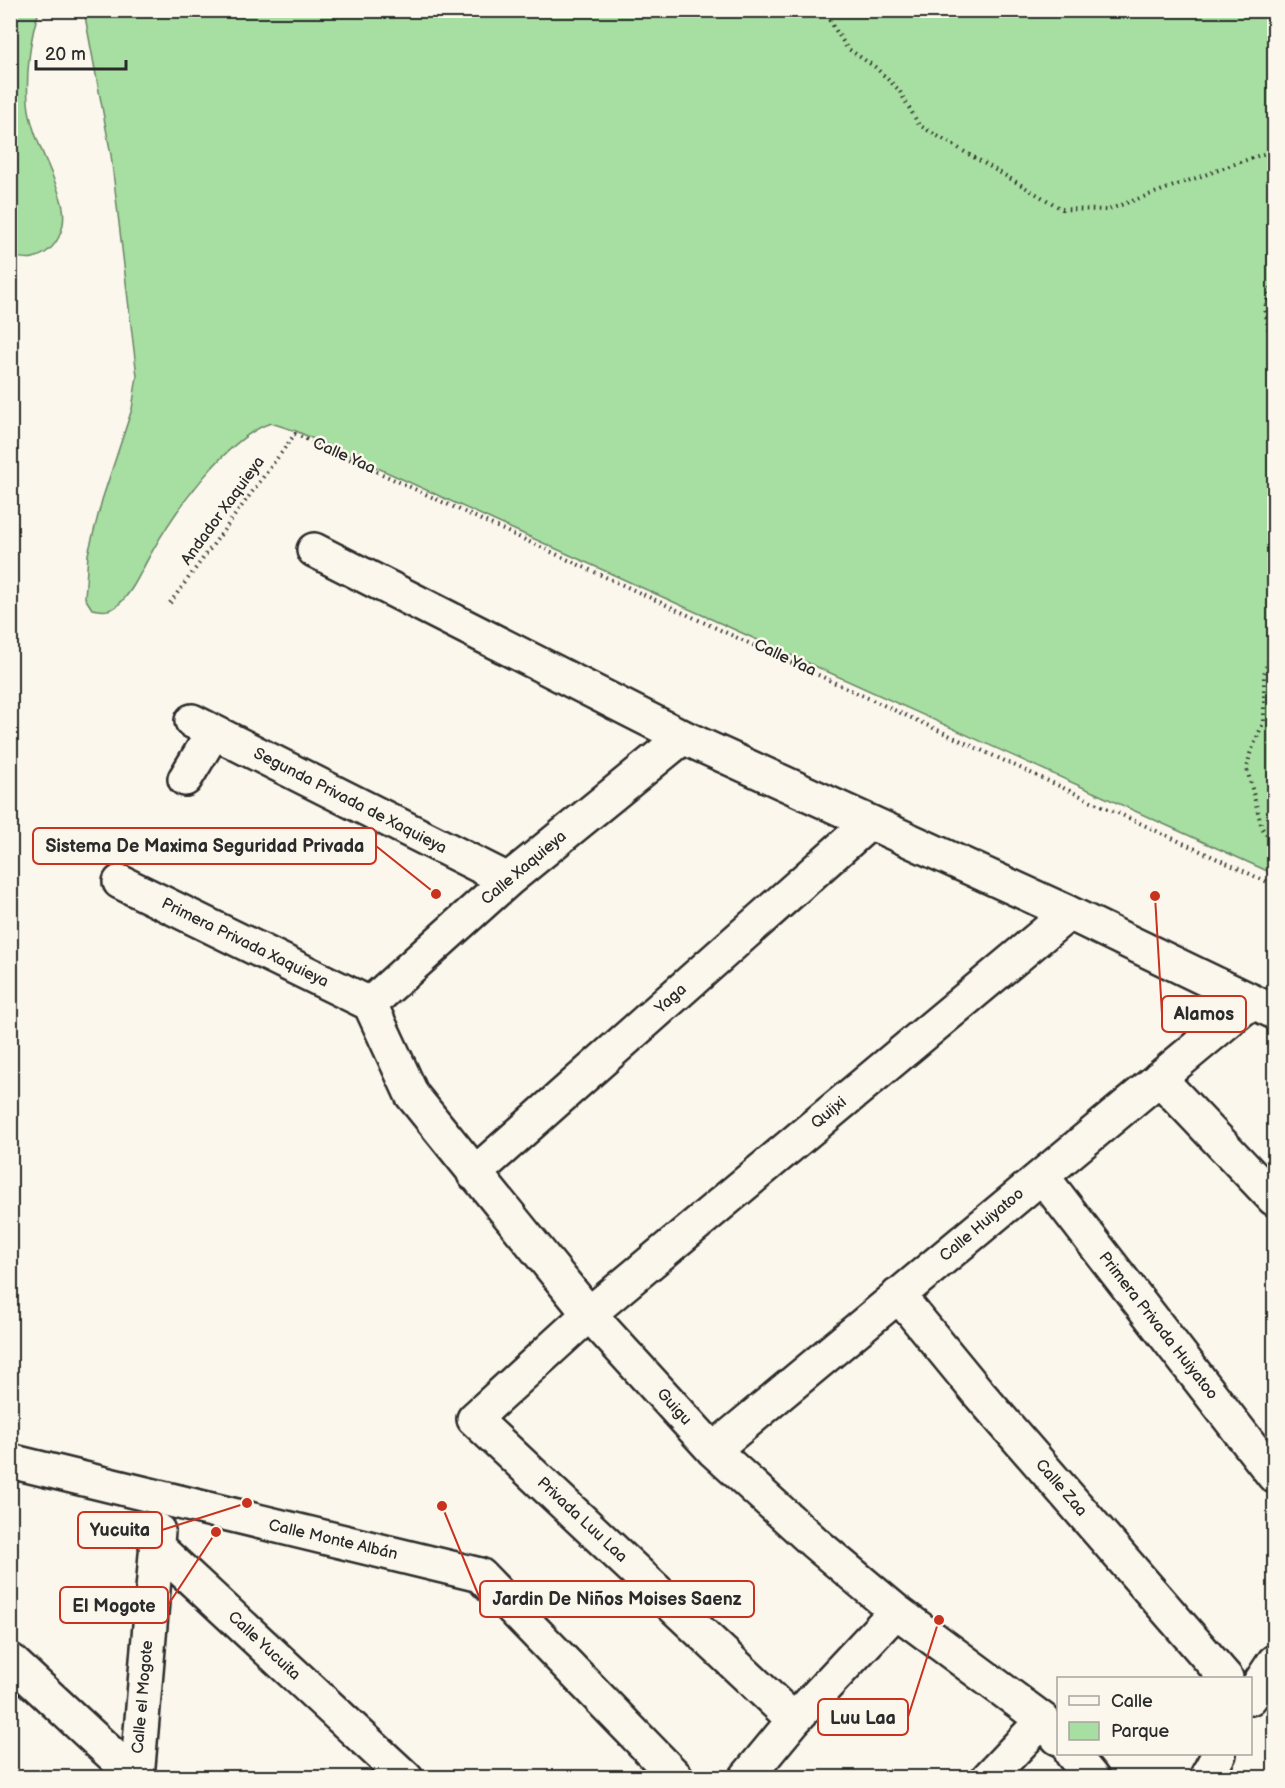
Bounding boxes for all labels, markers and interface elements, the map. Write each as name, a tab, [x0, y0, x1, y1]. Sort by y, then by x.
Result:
scale bar	[36, 33, 126, 71]
text: 20 m	[45, 44, 86, 65]
street label: Calle Yaa	[310, 434, 378, 478]
street label: Andador Xaquieya	[177, 453, 269, 569]
street label: Calle Yaa	[751, 635, 819, 681]
street label: Segunda Privada de Xaquieya	[250, 744, 450, 858]
street label: Calle Xaquieya	[478, 827, 570, 909]
callout: Sistema De Maxima Seguridad Privada	[33, 828, 376, 864]
text: Sistema De Maxima Seguridad Privada	[46, 836, 364, 857]
street label: Primera Privada Xaquieya	[158, 894, 332, 992]
street label: Yaga	[651, 980, 691, 1019]
callout: Alamos	[1162, 996, 1246, 1032]
text: Alamos	[1173, 1004, 1234, 1025]
street label: Quijxi	[808, 1093, 850, 1133]
street label: Calle Huiyatoo	[936, 1184, 1028, 1266]
street label: Primera Privada Huiyatoo	[1094, 1248, 1222, 1404]
street label: Guigu	[653, 1385, 695, 1429]
street label: Calle Zaa	[1031, 1456, 1091, 1520]
street label: Privada Luu Laa	[533, 1473, 631, 1567]
callout: Yucuita	[78, 1512, 162, 1548]
street label: Calle Monte Albán	[267, 1516, 399, 1564]
text: Yucuita	[90, 1520, 150, 1541]
callout: Jardin De Niños Moises Saenz	[480, 1581, 754, 1617]
callout: El Mogote	[60, 1587, 168, 1623]
text: Jardin De Niños Moises Saenz	[492, 1589, 742, 1610]
text: El Mogote	[72, 1596, 156, 1617]
street label: Calle Yucuita	[224, 1608, 304, 1684]
street label: Calle el Mogote	[129, 1639, 157, 1754]
legend	[1057, 1677, 1252, 1755]
text: Calle	[1111, 1691, 1153, 1712]
callout: Luu Laa	[818, 1699, 908, 1735]
text: Luu Laa	[830, 1708, 896, 1729]
text: Parque	[1111, 1721, 1169, 1742]

